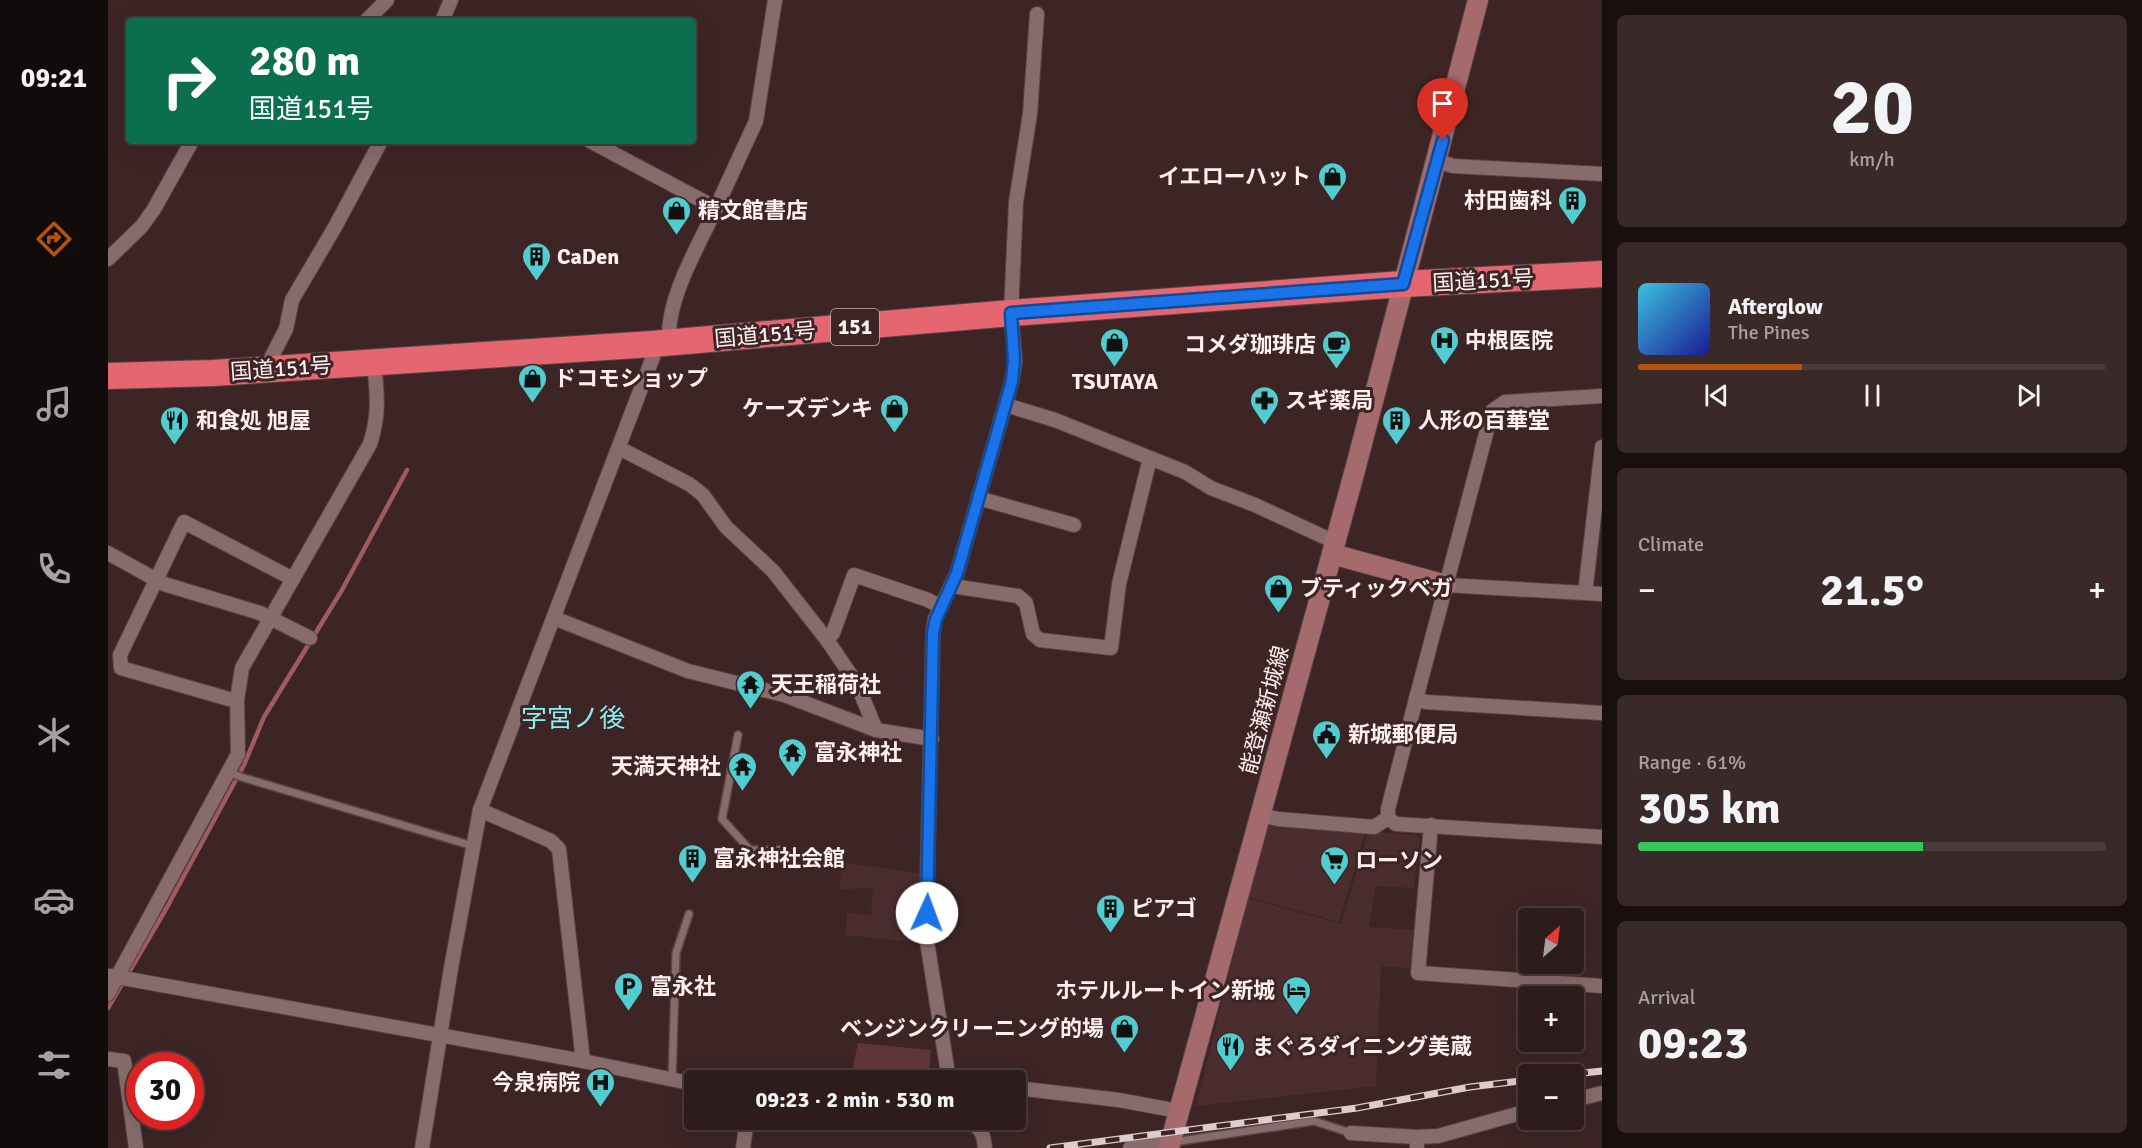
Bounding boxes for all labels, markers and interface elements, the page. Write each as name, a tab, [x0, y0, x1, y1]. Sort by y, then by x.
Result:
text: 280 m	[249, 36, 360, 87]
icon: right	[150, 42, 228, 120]
text: 20	[1830, 60, 1914, 156]
text: 09:21	[21, 62, 87, 95]
pin	[1417, 78, 1468, 140]
icon: arrive	[1426, 87, 1459, 120]
text: 国道151号	[249, 93, 374, 126]
text: km/h	[1849, 147, 1895, 172]
shop icon: イエローハット	[1316, 160, 1348, 202]
place label: イエローハット	[1158, 163, 1311, 190]
building icon: 村田歯科	[1557, 184, 1589, 226]
place label: 村田歯科	[1464, 187, 1552, 214]
shop icon: 精文館書店	[661, 194, 693, 236]
place label: 精文館書店	[698, 197, 808, 224]
icon: directions	[33, 218, 75, 260]
building icon: CaDen	[520, 240, 552, 282]
place label: CaDen	[557, 243, 619, 270]
street label: 国道151号	[1432, 264, 1534, 297]
text: Afterglow	[1728, 293, 1823, 320]
road number: 151	[831, 309, 879, 345]
street label: 国道151号	[713, 317, 817, 352]
text: The Pines	[1728, 320, 1810, 345]
hospital icon: 中根医院	[1428, 324, 1460, 366]
shop icon: TSUTAYA	[1099, 326, 1131, 368]
place label: 中根医院	[1465, 327, 1553, 354]
cafe icon: コメダ珈琲店	[1321, 328, 1353, 370]
place label: コメダ珈琲店	[1184, 331, 1316, 358]
street label: 国道151号	[229, 351, 333, 386]
shop icon: ドコモショップ	[517, 362, 549, 404]
place label: ドコモショップ	[554, 365, 708, 392]
place label: TSUTAYA	[1072, 368, 1158, 395]
icon: previous	[1700, 379, 1733, 412]
icon: pause	[1856, 379, 1889, 412]
icon: next	[2012, 379, 2045, 412]
icon: music	[33, 383, 75, 425]
pharmacy icon: スギ薬局	[1248, 384, 1280, 426]
place label: スギ薬局	[1285, 387, 1373, 414]
shop icon: ケーズデンキ	[878, 392, 910, 434]
place label: ケーズデンキ	[742, 395, 873, 422]
restaurant icon: 和食処 旭屋	[159, 404, 191, 446]
building icon: 人形の百華堂	[1381, 404, 1413, 446]
place label: 和食処 旭屋	[196, 407, 311, 434]
place label: 人形の百華堂	[1418, 407, 1550, 434]
text: Climate	[1638, 532, 1704, 557]
icon: phone	[33, 548, 75, 590]
text: 21.5°	[1820, 563, 1924, 618]
text: −	[1638, 570, 1656, 611]
text: +	[2088, 570, 2106, 611]
shop icon: ブティックベガ	[1263, 572, 1295, 614]
place label: ブティックベガ	[1300, 575, 1453, 602]
street label: 能登瀬新城線	[1234, 643, 1295, 777]
temple icon: 天王稲荷社	[734, 668, 766, 710]
place label: 天王稲荷社	[771, 671, 881, 698]
district label: 字宮ノ後	[521, 703, 625, 735]
icon: climate	[33, 714, 75, 756]
public building icon: 新城郵便局	[1311, 718, 1343, 760]
place label: 新城郵便局	[1348, 721, 1458, 748]
temple icon: 富永神社	[777, 736, 809, 778]
place label: 富永神社	[814, 739, 902, 766]
temple icon: 天満天神社	[726, 750, 758, 792]
text: Range · 61%	[1638, 750, 1746, 775]
place label: 天満天神社	[611, 753, 721, 780]
text: 305 km	[1638, 781, 1781, 836]
building icon: 富永神社会館	[676, 842, 708, 884]
supermarket icon: ローソン	[1318, 844, 1350, 886]
place label: 富永神社会館	[713, 845, 845, 872]
place label: ローソン	[1355, 847, 1443, 874]
icon: car	[33, 879, 75, 921]
position arrow	[895, 881, 959, 945]
building icon: ピアゴ	[1094, 892, 1126, 934]
place label: ピアゴ	[1131, 895, 1197, 922]
north arrow	[1518, 908, 1584, 974]
map controls	[1518, 908, 1584, 1130]
parking icon: 富永社	[613, 970, 645, 1012]
place label: 富永社	[650, 973, 716, 1000]
hotel icon: ホテルルートイン新城	[1280, 974, 1312, 1016]
place label: ホテルルートイン新城	[1055, 977, 1275, 1004]
text: Arrival	[1638, 985, 1696, 1010]
button: +	[1518, 986, 1584, 1052]
shop icon: ベンジンクリーニング的場	[1109, 1012, 1141, 1054]
place label: ベンジンクリーニング的場	[840, 1015, 1104, 1042]
text: 09:23	[1638, 1016, 1748, 1071]
restaurant icon: まぐろダイニング美蔵	[1215, 1030, 1247, 1072]
place label: まぐろダイニング美蔵	[1252, 1033, 1472, 1060]
icon: filters	[33, 1044, 75, 1086]
speed limit sign: 30	[126, 1052, 204, 1130]
button: −	[1518, 1064, 1584, 1130]
hospital icon: 今泉病院	[585, 1066, 617, 1108]
place label: 今泉病院	[492, 1069, 580, 1096]
text: 09:23 · 2 min · 530 m	[755, 1086, 955, 1113]

